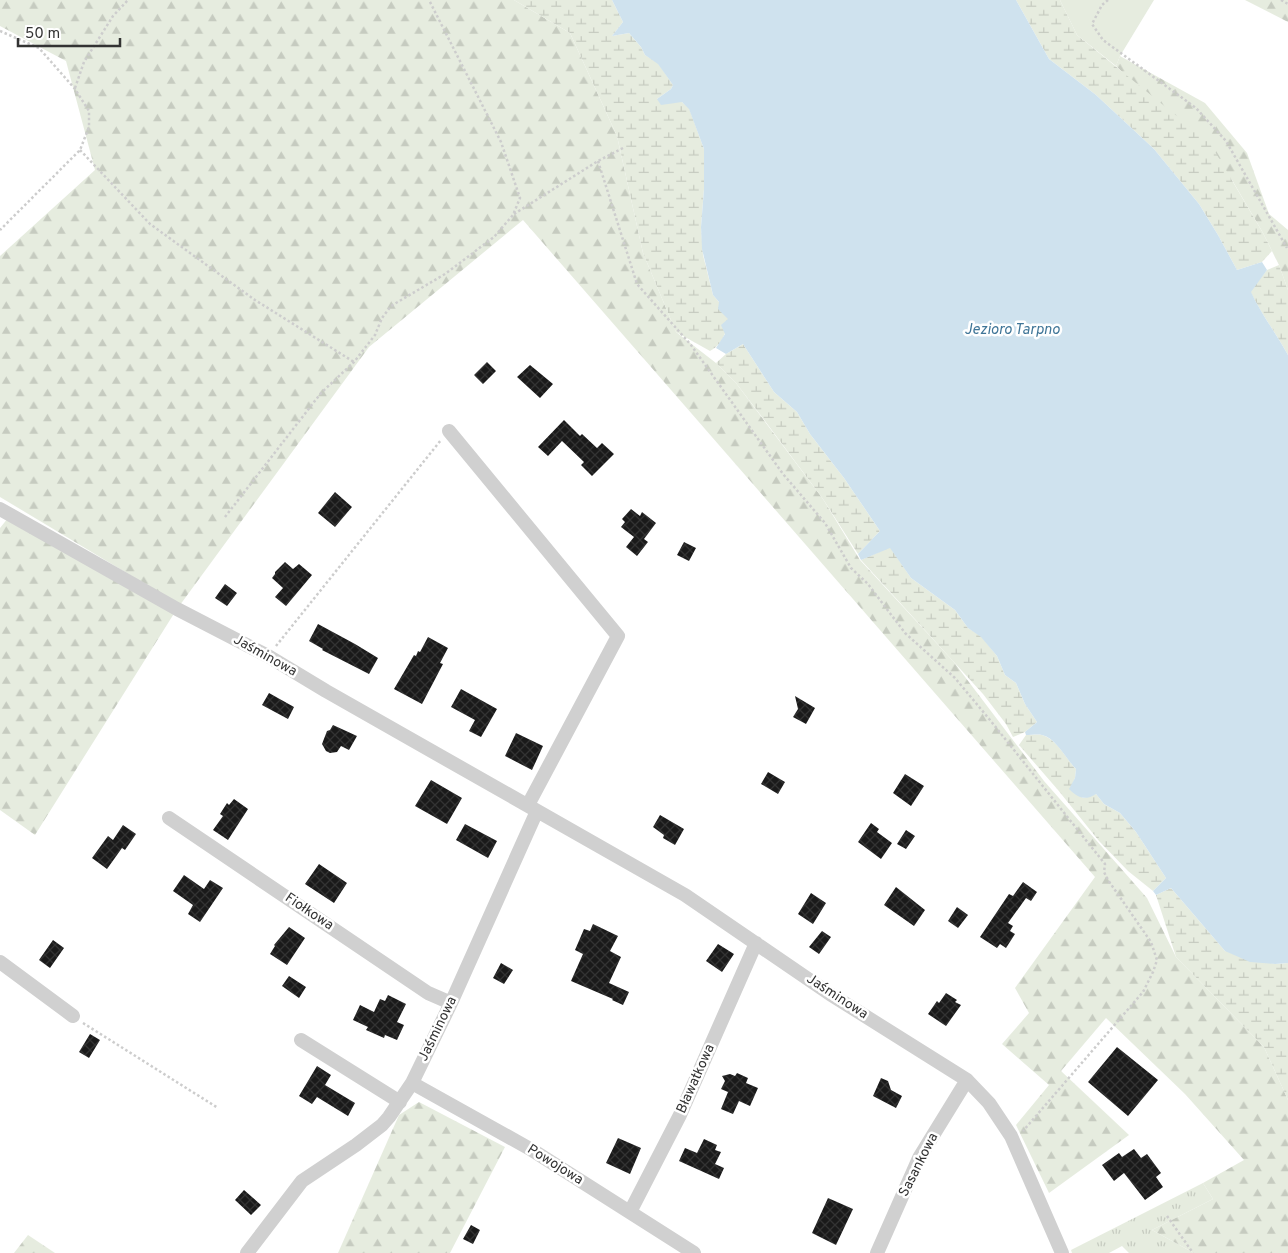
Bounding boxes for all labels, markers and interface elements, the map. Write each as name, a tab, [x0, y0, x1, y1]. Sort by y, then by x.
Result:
scale bar	[18, 15, 120, 47]
text: 50 m	[25, 25, 60, 44]
water label: Jezioro Tarpno	[964, 321, 1060, 340]
street label: Jaśminowa	[230, 632, 300, 680]
street label: Fiołkowa	[282, 890, 336, 934]
street label: Jaśminowa	[803, 971, 871, 1023]
street label: Jaśminowa	[415, 994, 461, 1064]
street label: Bławatkowa	[673, 1042, 719, 1116]
street label: Sasankowa	[896, 1130, 942, 1200]
street label: Powojowa	[524, 1141, 586, 1189]

